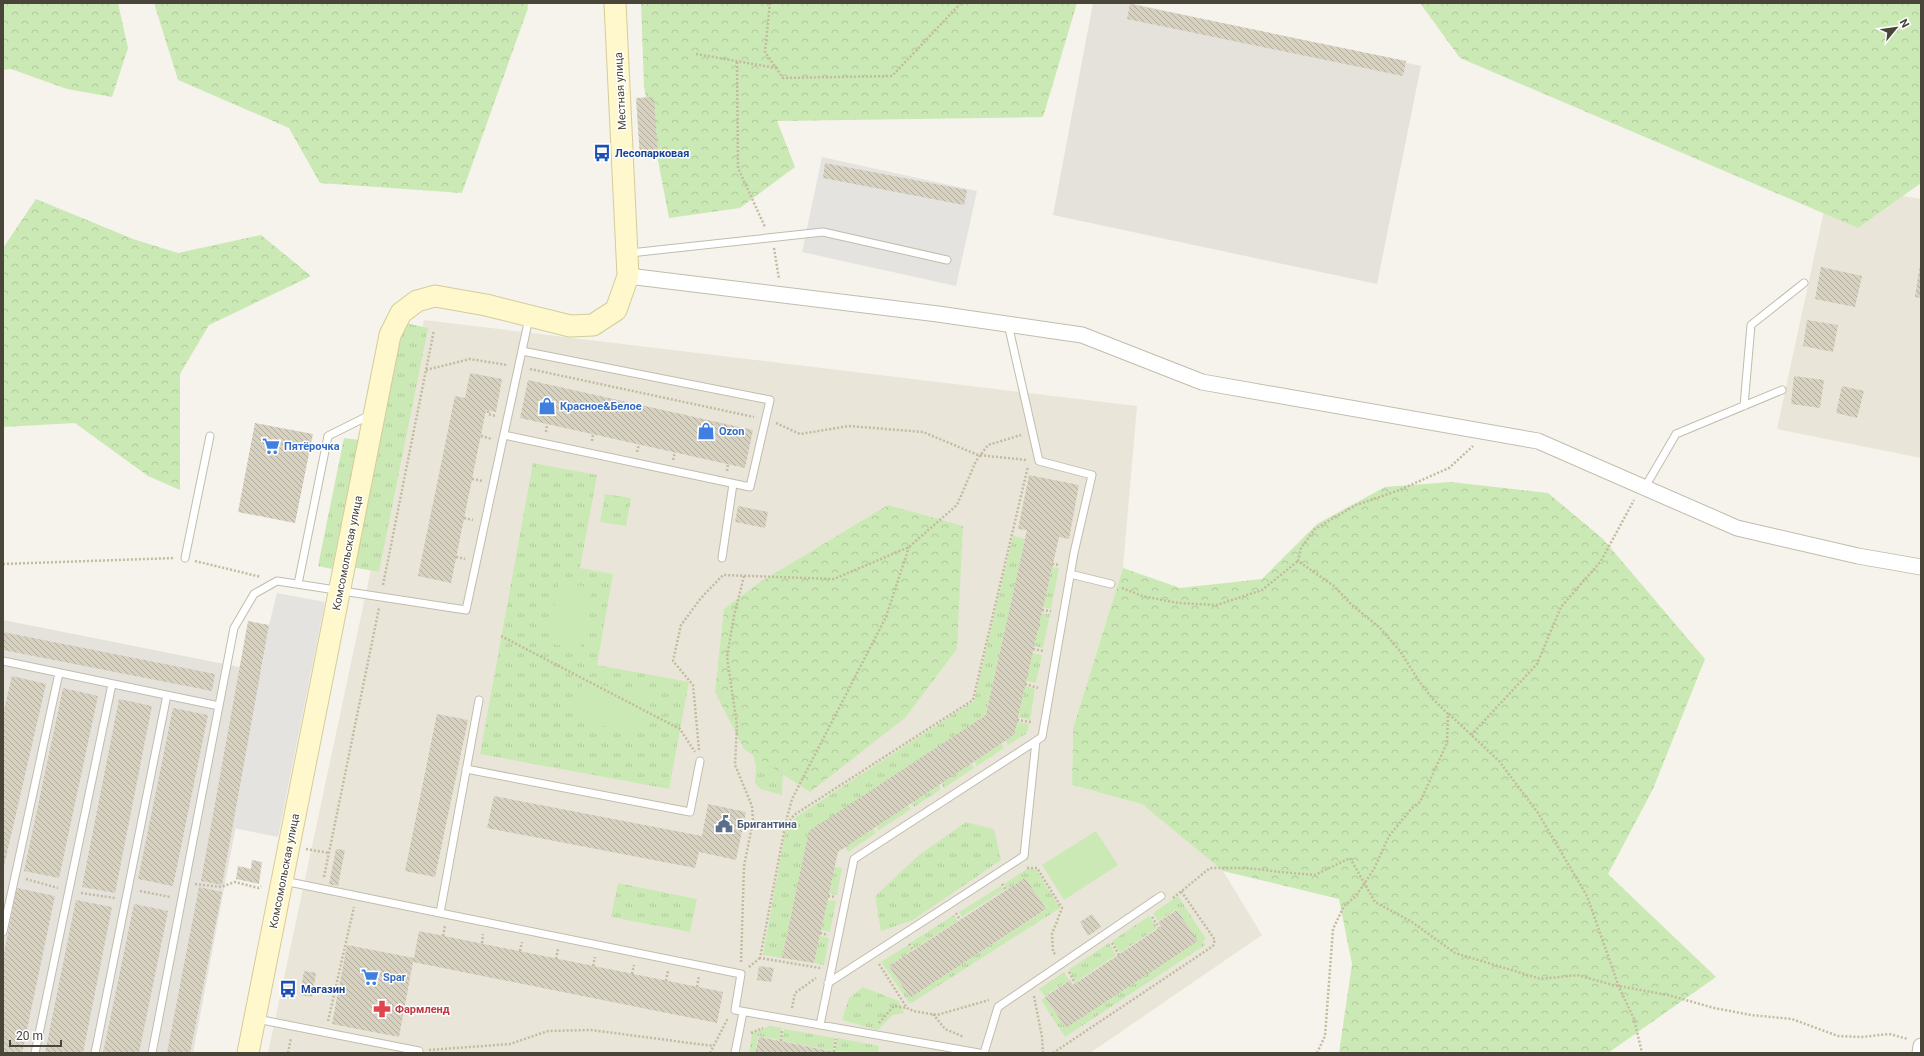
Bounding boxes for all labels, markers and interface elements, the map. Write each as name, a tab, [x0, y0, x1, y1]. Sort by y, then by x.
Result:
north arrow	[1876, 8, 1916, 48]
text: N	[1897, 17, 1912, 30]
street label: Местная улица	[612, 52, 629, 130]
bus stop icon: Лесопарковая	[592, 143, 612, 163]
place label: Лесопарковая	[615, 147, 689, 160]
shop icon: Красное&Белое	[537, 396, 557, 416]
place label: Красное&Белое	[560, 400, 642, 413]
shop icon: Ozon	[696, 421, 716, 441]
place label: Ozon	[719, 425, 744, 438]
supermarket icon: Пятёрочка	[261, 436, 281, 456]
place label: Пятёрочка	[284, 440, 340, 453]
street label: Комсомольская улица	[330, 495, 365, 612]
street label: Комсомольская улица	[267, 813, 302, 930]
public building icon: Бригантина	[714, 814, 734, 834]
place label: Бригантина	[737, 818, 797, 831]
supermarket icon: Spar	[360, 967, 380, 987]
place label: Spar	[383, 971, 406, 984]
bus stop icon: Магазин	[278, 979, 298, 999]
place label: Магазин	[301, 983, 345, 996]
pharmacy icon: Фармленд	[372, 999, 392, 1019]
place label: Фармленд	[395, 1003, 450, 1016]
scale bar	[10, 1022, 61, 1048]
text: 20 m	[16, 1029, 43, 1043]

